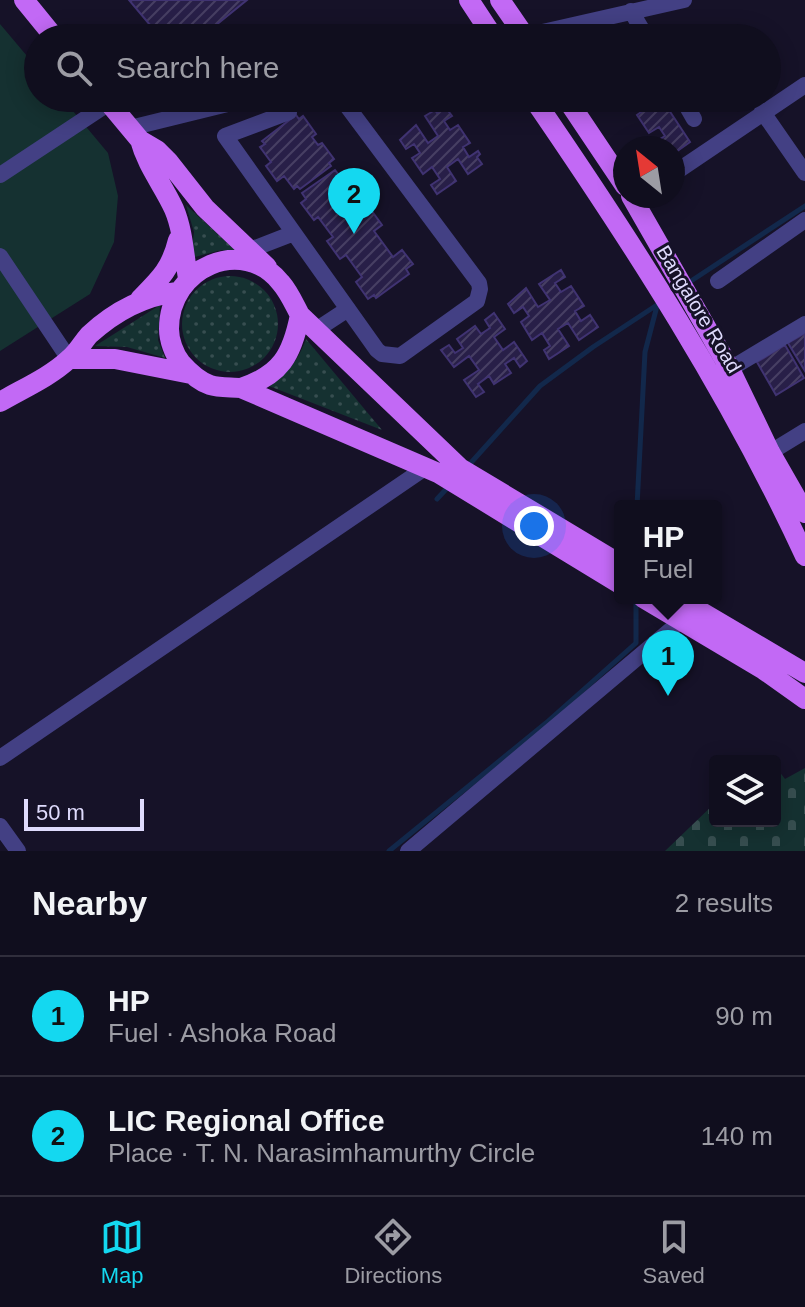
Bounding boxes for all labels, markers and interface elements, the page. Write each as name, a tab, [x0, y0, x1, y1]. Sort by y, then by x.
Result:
search box	[24, 24, 781, 112]
icon: search	[52, 46, 96, 90]
text: Search here	[116, 51, 279, 84]
north arrow	[613, 136, 685, 208]
pin: 2	[328, 168, 380, 234]
street label: Bangalore Road	[652, 241, 746, 377]
popup	[614, 500, 722, 604]
your location	[514, 506, 554, 546]
text: HP	[643, 520, 684, 553]
text: Fuel	[643, 554, 693, 584]
pin: 1	[642, 630, 694, 696]
map controls	[709, 755, 781, 827]
button: layers	[709, 755, 781, 827]
scale bar	[24, 795, 144, 831]
text: 50 m	[36, 800, 85, 825]
text: Nearby	[32, 884, 147, 922]
text: 2 results	[675, 888, 773, 918]
text: HP	[108, 984, 150, 1017]
text: 1	[51, 1001, 65, 1031]
text: 90 m	[715, 1001, 773, 1031]
text: Fuel · Ashoka Road	[108, 1018, 336, 1048]
text: LIC Regional Office	[108, 1104, 385, 1137]
text: 2	[51, 1121, 65, 1151]
text: 140 m	[701, 1121, 773, 1151]
text: Place · T. N. Narasimhamurthy Circle	[108, 1138, 535, 1168]
tab: Map	[100, 1215, 144, 1289]
tab: Directions	[344, 1215, 442, 1289]
tab: Saved	[642, 1215, 705, 1289]

